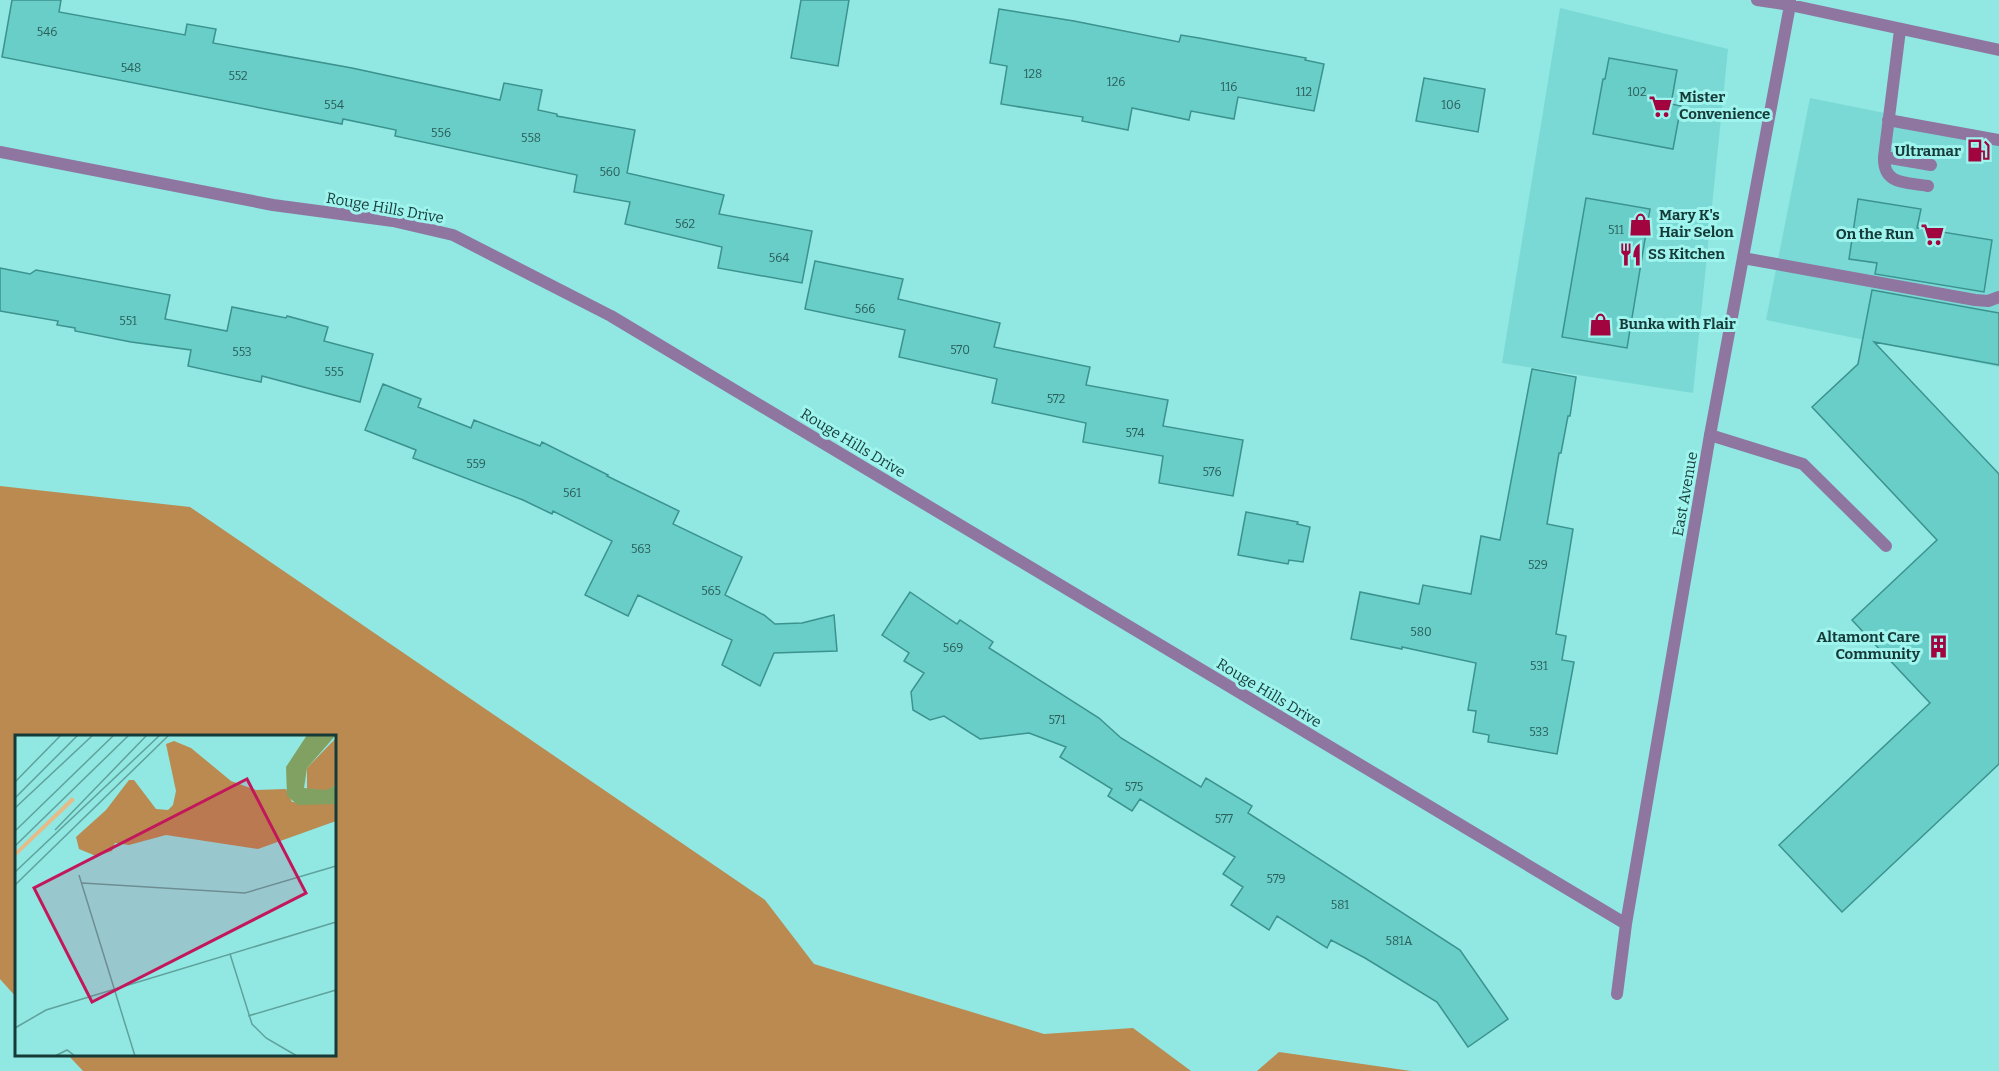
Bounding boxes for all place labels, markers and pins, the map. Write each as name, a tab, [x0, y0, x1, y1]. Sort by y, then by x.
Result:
place label: Mister Convenience	[1679, 88, 1770, 123]
supermarket icon: Mister Convenience	[1648, 93, 1674, 119]
fuel station icon: Ultramar	[1966, 138, 1992, 164]
place label: Ultramar	[1894, 142, 1961, 160]
place label: Mary K's Hair Selon	[1659, 206, 1734, 241]
shop icon: Mary K's Hair Selon	[1628, 211, 1654, 237]
supermarket icon: On the Run	[1919, 221, 1945, 247]
place label: On the Run	[1836, 225, 1914, 243]
restaurant icon: SS Kitchen	[1617, 241, 1643, 267]
place label: SS Kitchen	[1648, 245, 1725, 263]
shop icon: Bunka with Flair	[1588, 311, 1614, 337]
place label: Bunka with Flair	[1619, 315, 1736, 333]
place label: Altamont Care Community	[1817, 628, 1921, 663]
building icon: Altamont Care Community	[1925, 633, 1951, 659]

